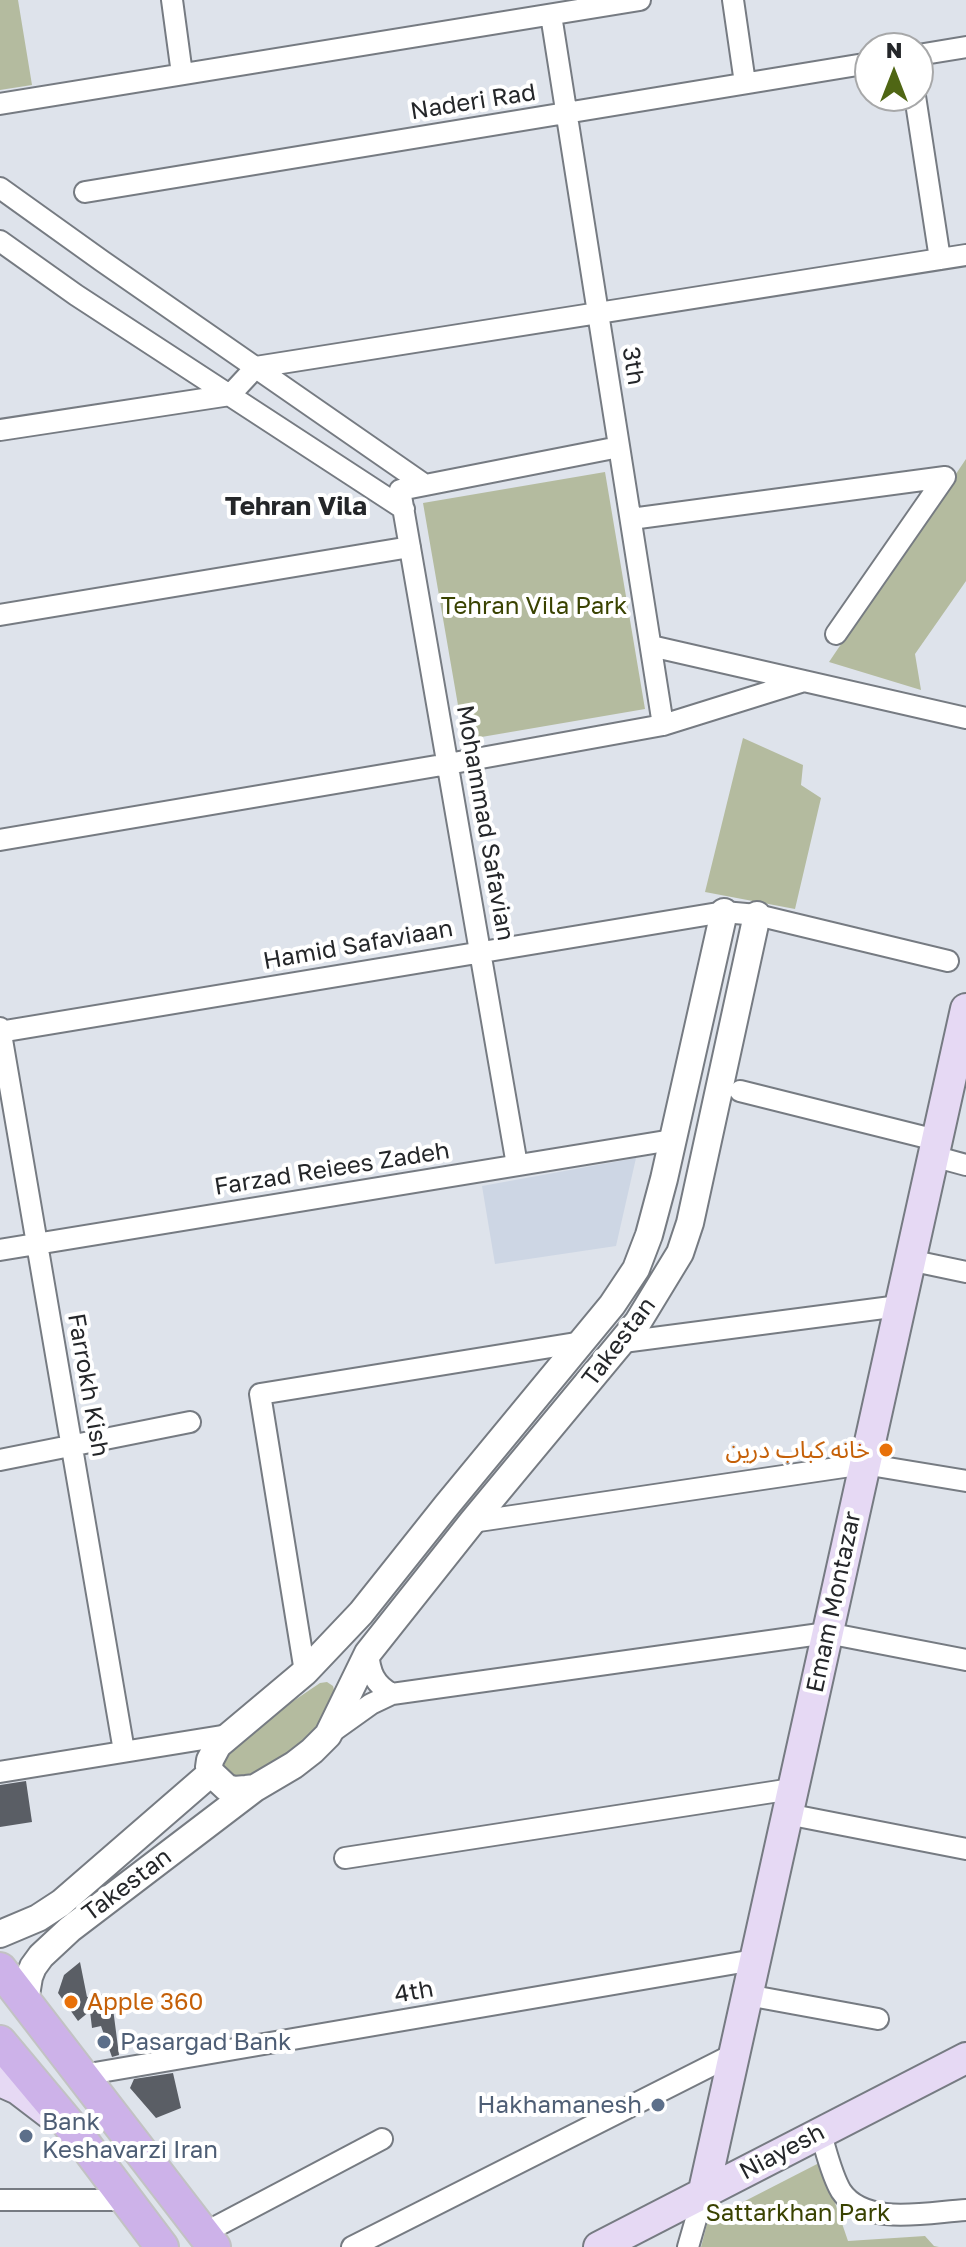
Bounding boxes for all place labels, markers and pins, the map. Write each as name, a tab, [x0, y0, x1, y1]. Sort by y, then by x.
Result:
place label: خانه کباب درین	[726, 1436, 870, 1464]
marker: خانه کباب درین	[877, 1441, 895, 1459]
place label: Apple 360	[87, 1988, 203, 2016]
marker: Apple 360	[62, 1993, 80, 2011]
place label: Pasargad Bank	[120, 2028, 291, 2056]
marker: Pasargad Bank	[95, 2033, 113, 2051]
place label: Hakhamanesh	[477, 2091, 642, 2119]
marker: Hakhamanesh	[649, 2096, 667, 2114]
place label: Bank Keshavarzi Iran	[42, 2108, 218, 2164]
marker: Bank Keshavarzi Iran	[17, 2127, 35, 2145]

